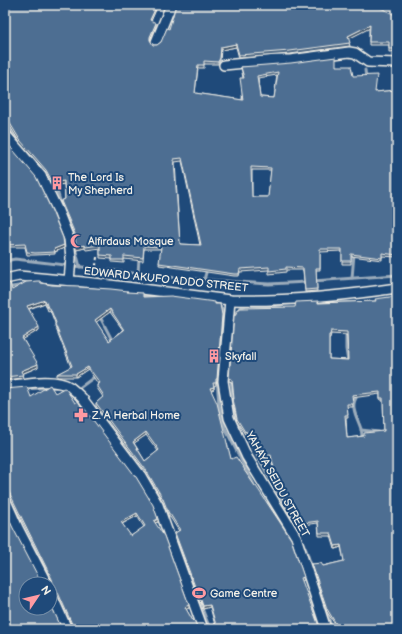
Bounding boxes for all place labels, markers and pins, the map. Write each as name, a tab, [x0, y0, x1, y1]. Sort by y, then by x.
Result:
place label: The Lord Is My Shepherd	[68, 171, 133, 197]
building icon: The Lord Is My Shepherd	[49, 175, 65, 191]
mosque icon: Alfirdaus Mosque	[69, 233, 85, 249]
place label: Alfirdaus Mosque	[88, 235, 174, 248]
building icon: Skyfall	[206, 348, 222, 364]
place label: Skyfall	[225, 350, 256, 363]
pharmacy icon: Z. A Herbal Home	[73, 407, 89, 423]
place label: Z. A Herbal Home	[91, 409, 180, 422]
sports icon: Game Centre	[191, 585, 207, 601]
place label: Game Centre	[210, 587, 278, 600]

